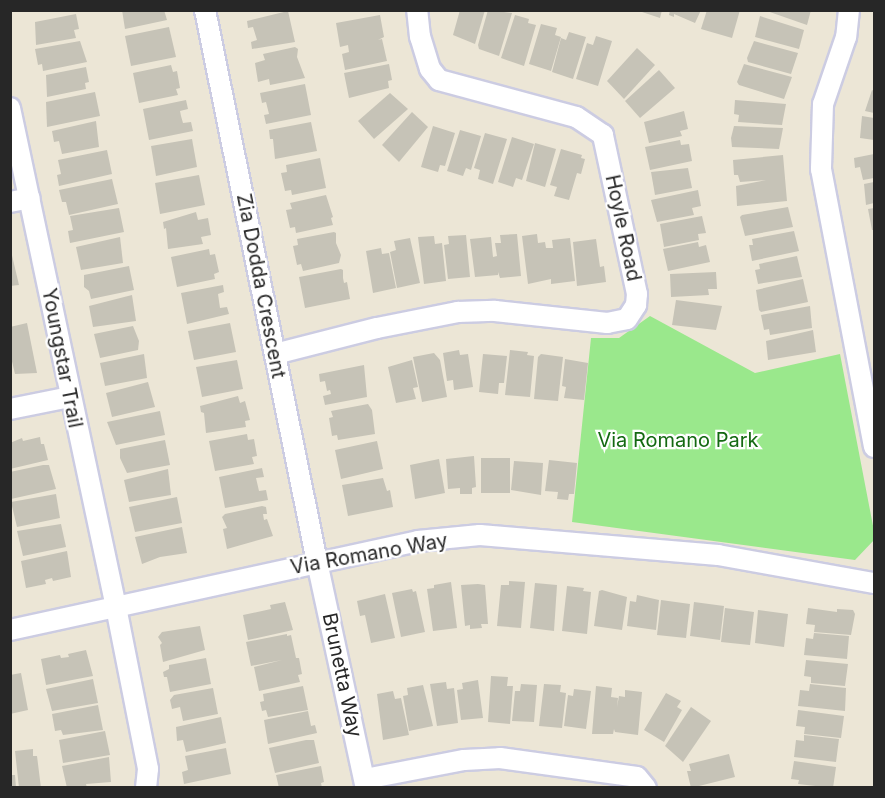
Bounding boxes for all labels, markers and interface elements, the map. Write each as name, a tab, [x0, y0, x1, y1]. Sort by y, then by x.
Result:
street label: Hoyle Road	[600, 173, 646, 283]
street label: Zia Dodda Crescent	[231, 192, 291, 380]
street label: Youngstar Trail	[37, 286, 87, 430]
park label: Via Romano Park	[597, 428, 759, 452]
street label: Via Romano Way	[289, 528, 449, 580]
street label: Brunetta Way	[317, 611, 367, 739]

